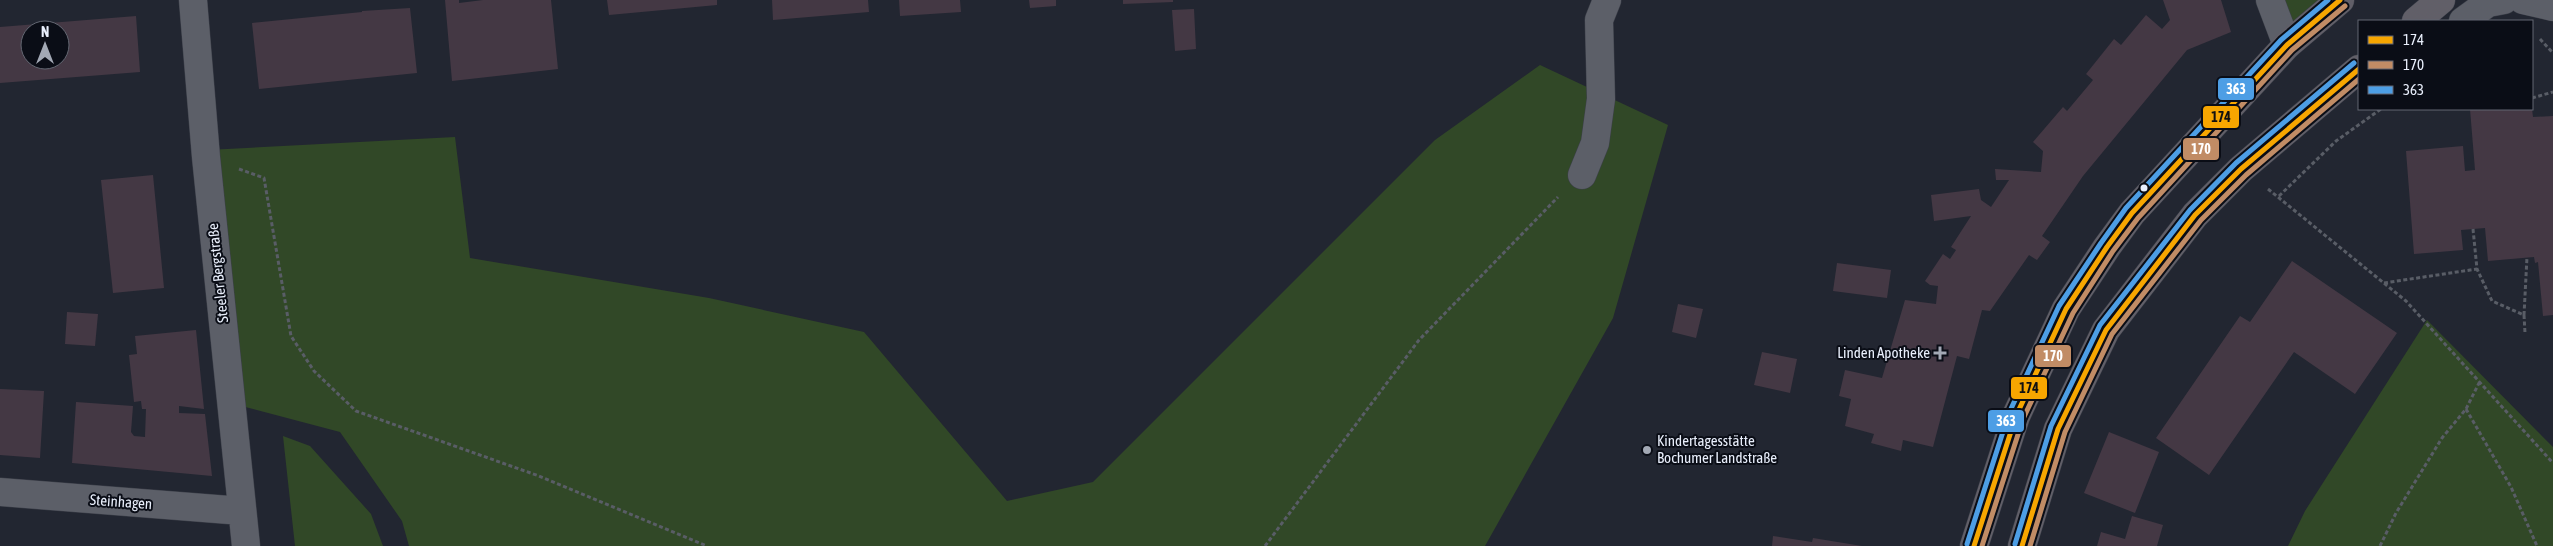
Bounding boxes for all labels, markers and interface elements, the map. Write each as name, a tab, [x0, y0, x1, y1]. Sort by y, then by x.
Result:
north arrow	[20, 20, 70, 70]
legend	[2358, 20, 2533, 110]
text: N	[41, 24, 49, 40]
text: 174	[2403, 31, 2424, 48]
text: 170	[2403, 56, 2424, 73]
line badge: 363	[2217, 77, 2255, 101]
text: 363	[2226, 81, 2246, 97]
text: 363	[2403, 81, 2424, 98]
line badge: 174	[2202, 105, 2240, 129]
text: 174	[2211, 109, 2231, 125]
line badge: 170	[2182, 137, 2220, 161]
text: 170	[2191, 141, 2211, 157]
unlabelled marker	[2139, 183, 2149, 193]
street label: Steeler Bergstraße	[204, 222, 231, 324]
place label: Linden Apotheke	[1837, 344, 1930, 361]
line badge: 170	[2034, 344, 2072, 368]
marker: Linden Apotheke	[1934, 347, 1946, 359]
text: 170	[2043, 348, 2063, 364]
line badge: 174	[2010, 376, 2048, 400]
text: 174	[2019, 380, 2039, 396]
line badge: 363	[1987, 409, 2025, 433]
text: 363	[1996, 413, 2016, 429]
place label: Kindertagesstätte Bochumer Landstraße	[1657, 432, 1777, 466]
marker: Kindertagesstätte Bochumer Landstraße	[1641, 444, 1653, 456]
street label: Steinhagen	[89, 491, 153, 512]

